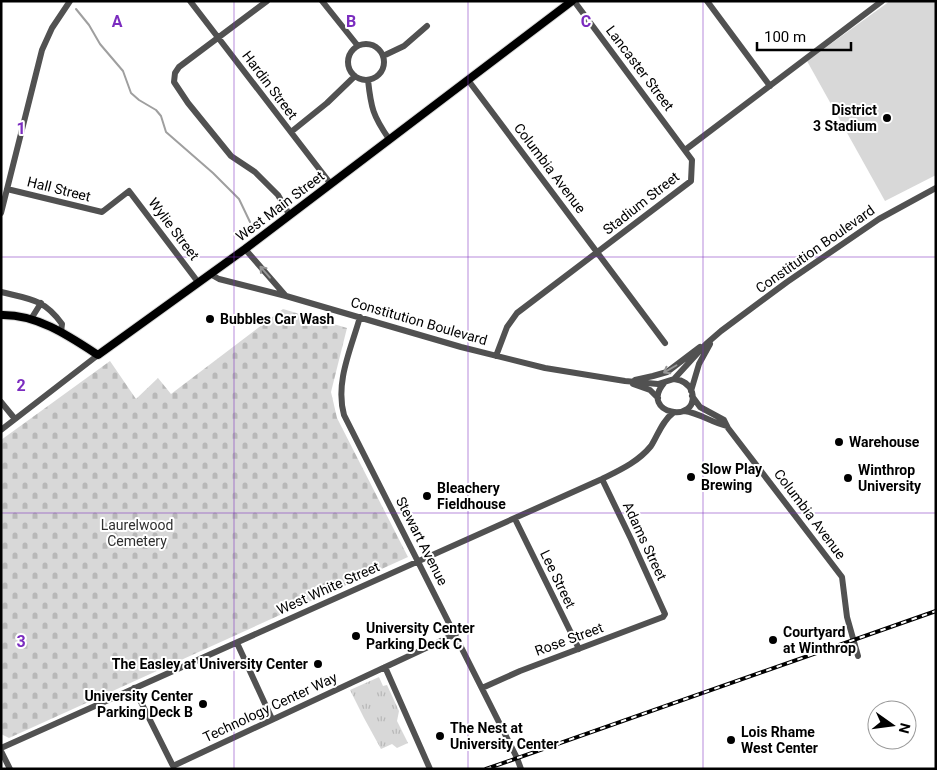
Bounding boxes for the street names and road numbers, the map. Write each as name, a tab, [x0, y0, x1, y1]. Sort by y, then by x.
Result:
street label: Lancaster Street	[603, 22, 677, 114]
street label: Hardin Street	[239, 48, 301, 123]
street label: Columbia Avenue	[511, 120, 589, 216]
street label: West Main Street	[233, 167, 328, 244]
street label: Stadium Street	[600, 168, 683, 238]
street label: Hall Street	[26, 173, 93, 205]
street label: Wylie Street	[145, 195, 203, 264]
street label: Constitution Boulevard	[752, 202, 878, 296]
street label: Constitution Boulevard	[349, 294, 489, 348]
street label: Columbia Avenue	[771, 466, 849, 562]
street label: Stewart Avenue	[393, 494, 451, 588]
street label: Adams Street	[620, 499, 670, 583]
street label: Lee Street	[537, 547, 579, 611]
street label: West White Street	[274, 558, 382, 618]
street label: Rose Street	[533, 619, 606, 659]
street label: Technology Center Way	[200, 669, 340, 745]

